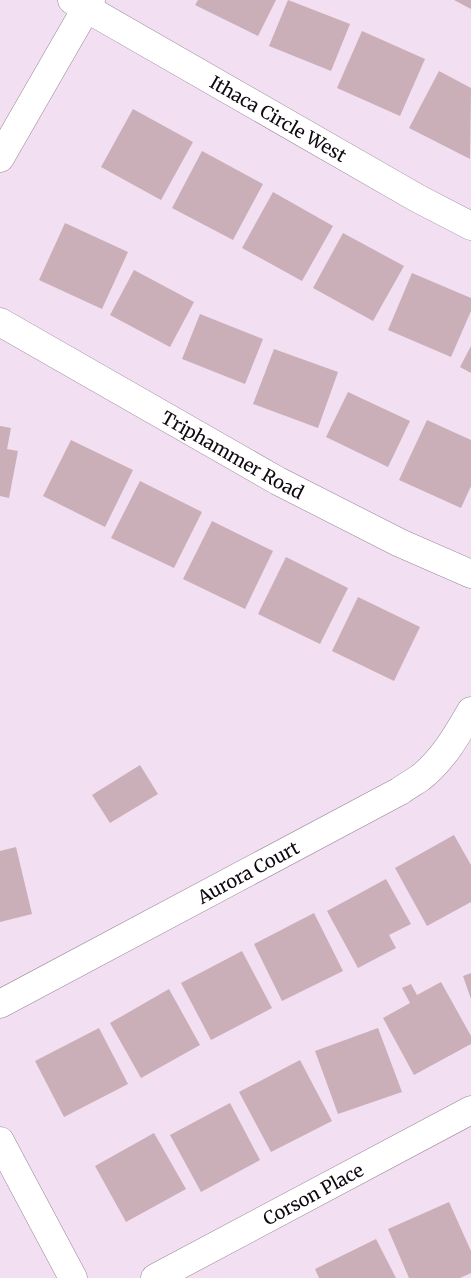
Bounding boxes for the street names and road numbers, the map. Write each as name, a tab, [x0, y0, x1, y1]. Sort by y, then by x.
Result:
street label: Ithaca Circle West	[206, 70, 351, 167]
street label: Triphammer Road	[158, 405, 308, 504]
street label: Aurora Court	[192, 836, 303, 909]
street label: Corson Place	[259, 1158, 367, 1230]

